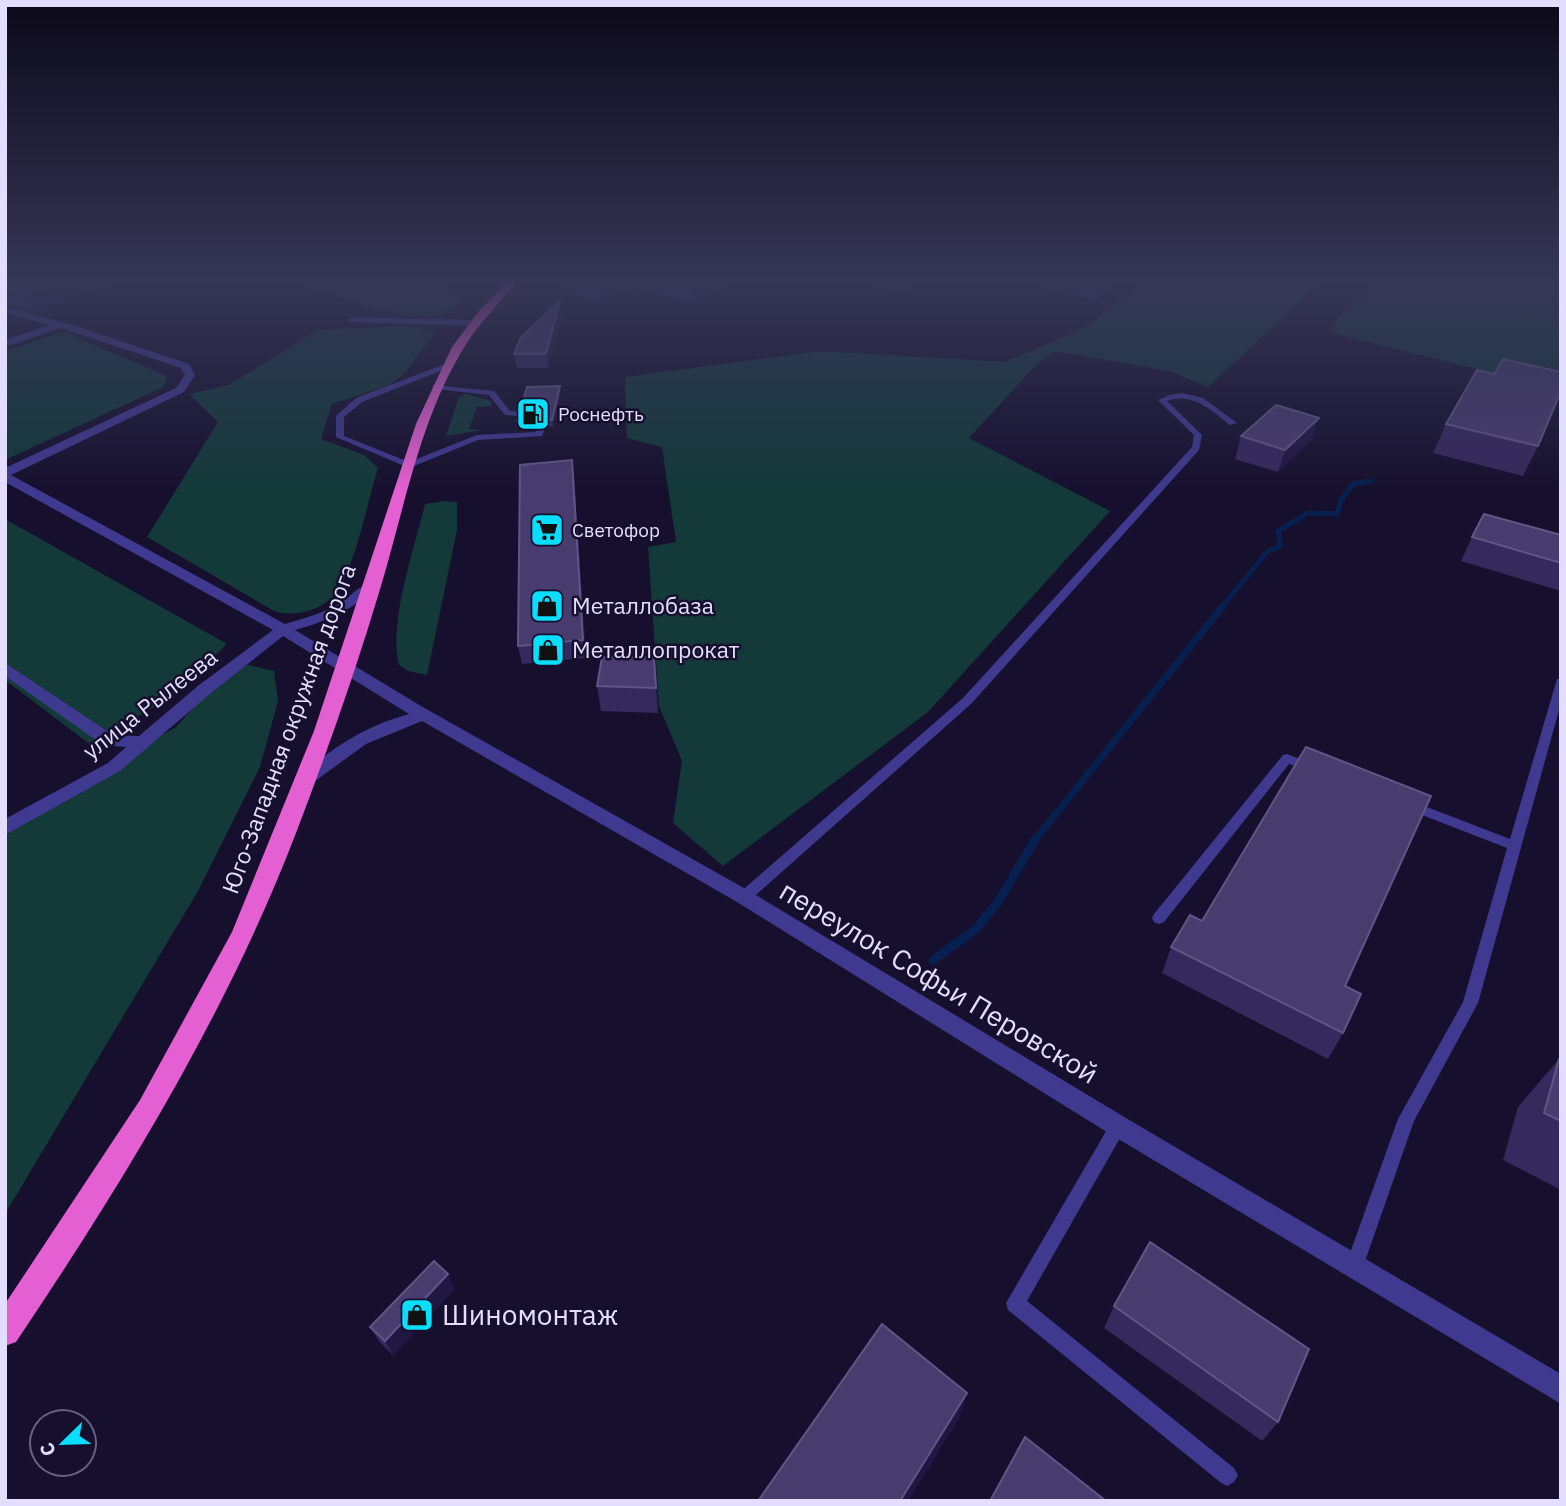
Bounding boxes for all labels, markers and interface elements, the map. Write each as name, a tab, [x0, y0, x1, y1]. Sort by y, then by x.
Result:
fuel station icon: Роснефть	[514, 395, 552, 433]
place label: Роснефть	[558, 402, 644, 426]
supermarket icon: Светофор	[528, 511, 566, 549]
place label: Светофор	[572, 518, 660, 542]
street label: Юго-Западная окружная дорога	[214, 560, 362, 898]
shop icon: Металлобаза	[528, 587, 566, 625]
place label: Металлобаза	[572, 590, 714, 620]
shop icon: Металлопрокат	[529, 631, 567, 669]
place label: Металлопрокат	[572, 634, 740, 664]
street label: улица Рылеева	[76, 641, 223, 765]
street label: переулок Софьи Перовской	[773, 872, 1105, 1091]
shop icon: Шиномонтаж	[398, 1296, 436, 1334]
place label: Шиномонтаж	[442, 1296, 618, 1333]
north arrow	[28, 1408, 98, 1478]
text: С	[34, 1439, 61, 1460]

